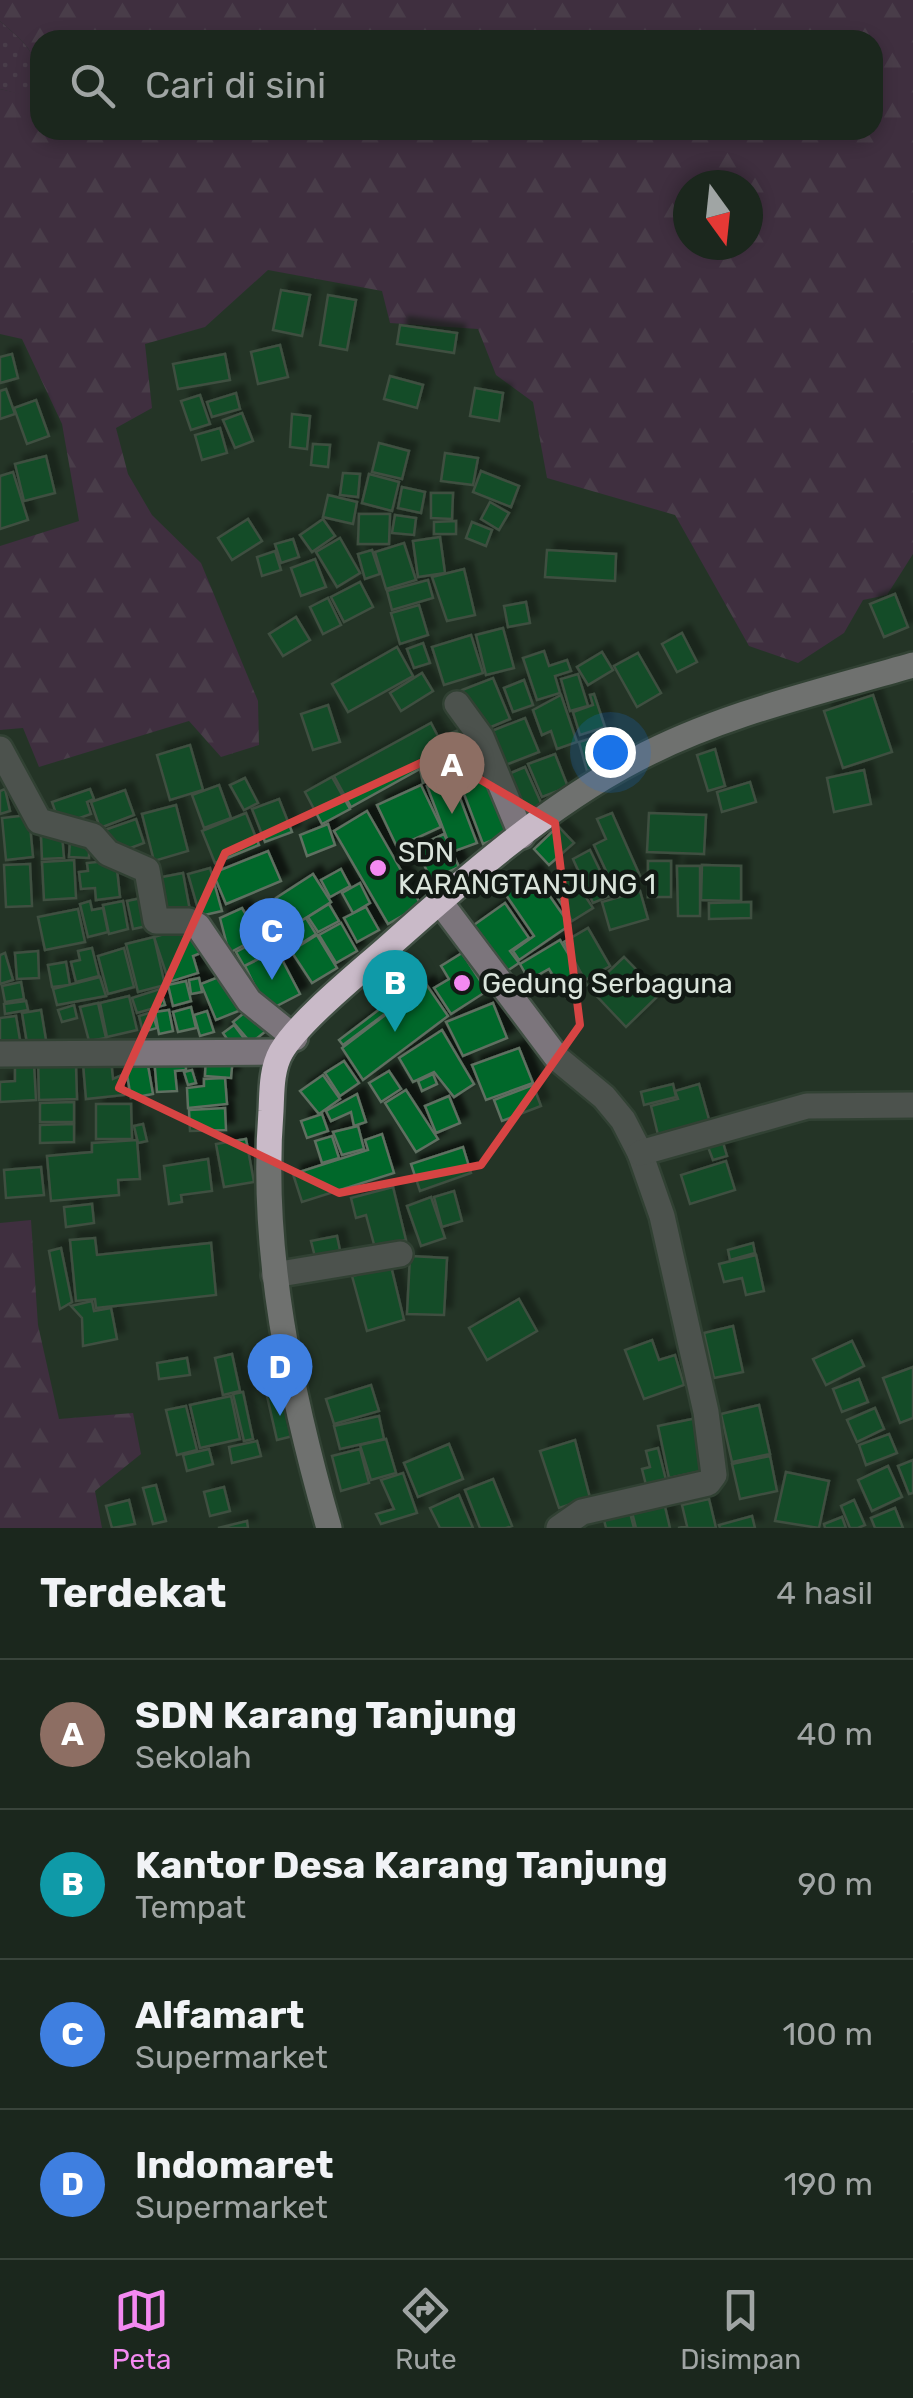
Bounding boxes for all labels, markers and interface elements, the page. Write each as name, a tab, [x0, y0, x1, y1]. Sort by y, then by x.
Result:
search box	[30, 30, 883, 140]
icon: search	[65, 58, 120, 113]
text: Cari di sini	[145, 62, 326, 108]
north arrow	[673, 170, 763, 260]
your location	[585, 727, 636, 778]
pin: A	[420, 732, 484, 814]
place label: SDN KARANGTANJUNG 1	[398, 836, 656, 901]
marker: SDN KARANGTANJUNG 1	[367, 857, 389, 879]
pin: C	[240, 898, 304, 980]
pin: B	[362, 950, 428, 1032]
place label: Gedung Serbaguna	[482, 967, 733, 1000]
marker: Gedung Serbaguna	[451, 972, 473, 994]
pin: D	[248, 1334, 312, 1416]
text: Terdekat	[40, 1568, 226, 1618]
text: 4 hasil	[776, 1574, 873, 1612]
text: SDN Karang Tanjung	[135, 1692, 517, 1738]
text: A	[61, 1715, 84, 1753]
text: 40 m	[797, 1715, 873, 1753]
text: Sekolah	[135, 1738, 252, 1776]
text: Kantor Desa Karang Tanjung	[135, 1842, 668, 1888]
text: B	[61, 1865, 84, 1903]
text: 90 m	[797, 1865, 873, 1903]
text: Tempat	[135, 1888, 246, 1926]
text: Alfamart	[135, 1992, 304, 2038]
text: C	[61, 2015, 84, 2053]
text: 100 m	[782, 2015, 873, 2053]
text: Supermarket	[135, 2038, 328, 2076]
text: Indomaret	[135, 2142, 334, 2188]
text: D	[61, 2165, 84, 2203]
text: 190 m	[784, 2165, 873, 2203]
text: Supermarket	[135, 2188, 328, 2226]
tab: Peta	[112, 2283, 171, 2376]
tab: Rute	[395, 2283, 457, 2376]
tab: Disimpan	[680, 2283, 801, 2376]

